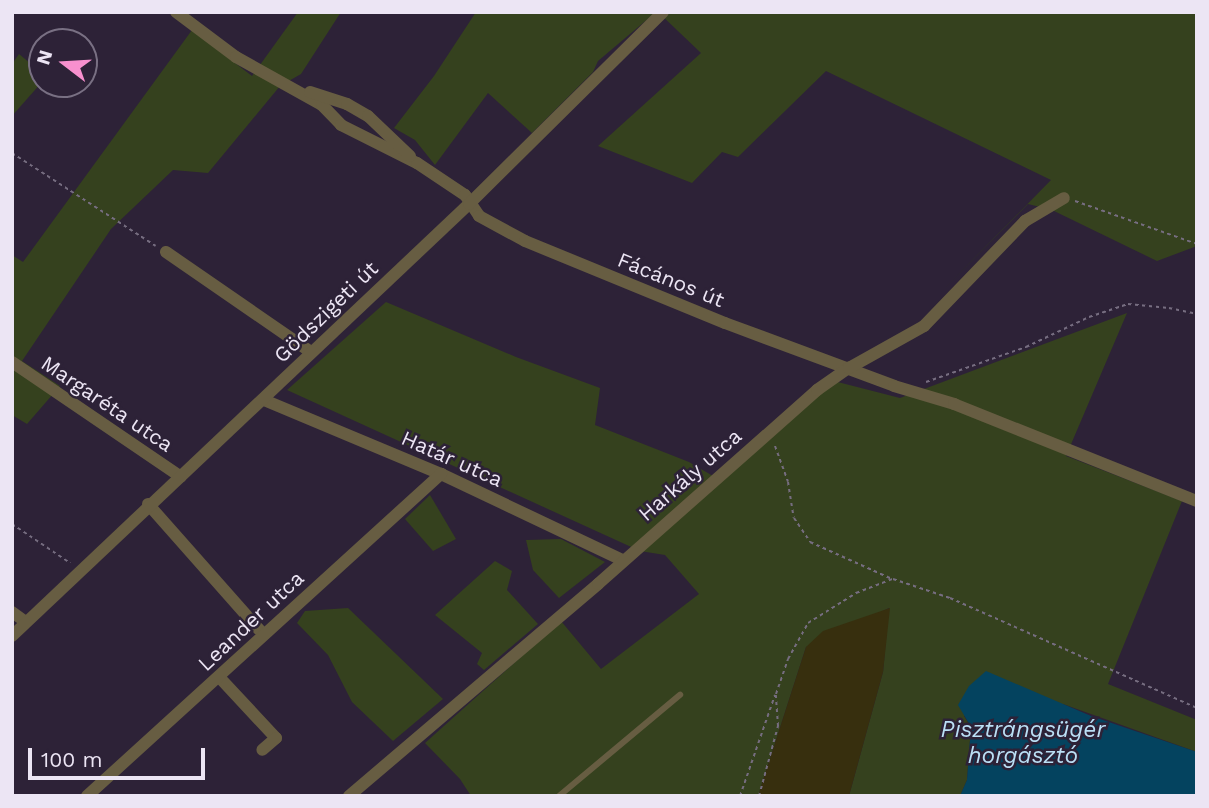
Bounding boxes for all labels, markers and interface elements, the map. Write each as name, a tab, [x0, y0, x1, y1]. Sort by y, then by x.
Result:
north arrow	[28, 28, 98, 98]
text: N	[31, 47, 57, 67]
street label: Fácános út	[614, 247, 728, 313]
street label: Gödszigeti út	[269, 256, 383, 368]
street label: Margaréta utca	[36, 350, 178, 458]
street label: Harkály utca	[633, 423, 747, 527]
street label: Határ utca	[397, 425, 507, 493]
street label: Leander utca	[193, 566, 309, 676]
water label: Pisztrángsügér horgásztó	[941, 716, 1105, 770]
scale bar	[32, 734, 208, 778]
text: 100 m	[41, 747, 103, 772]

